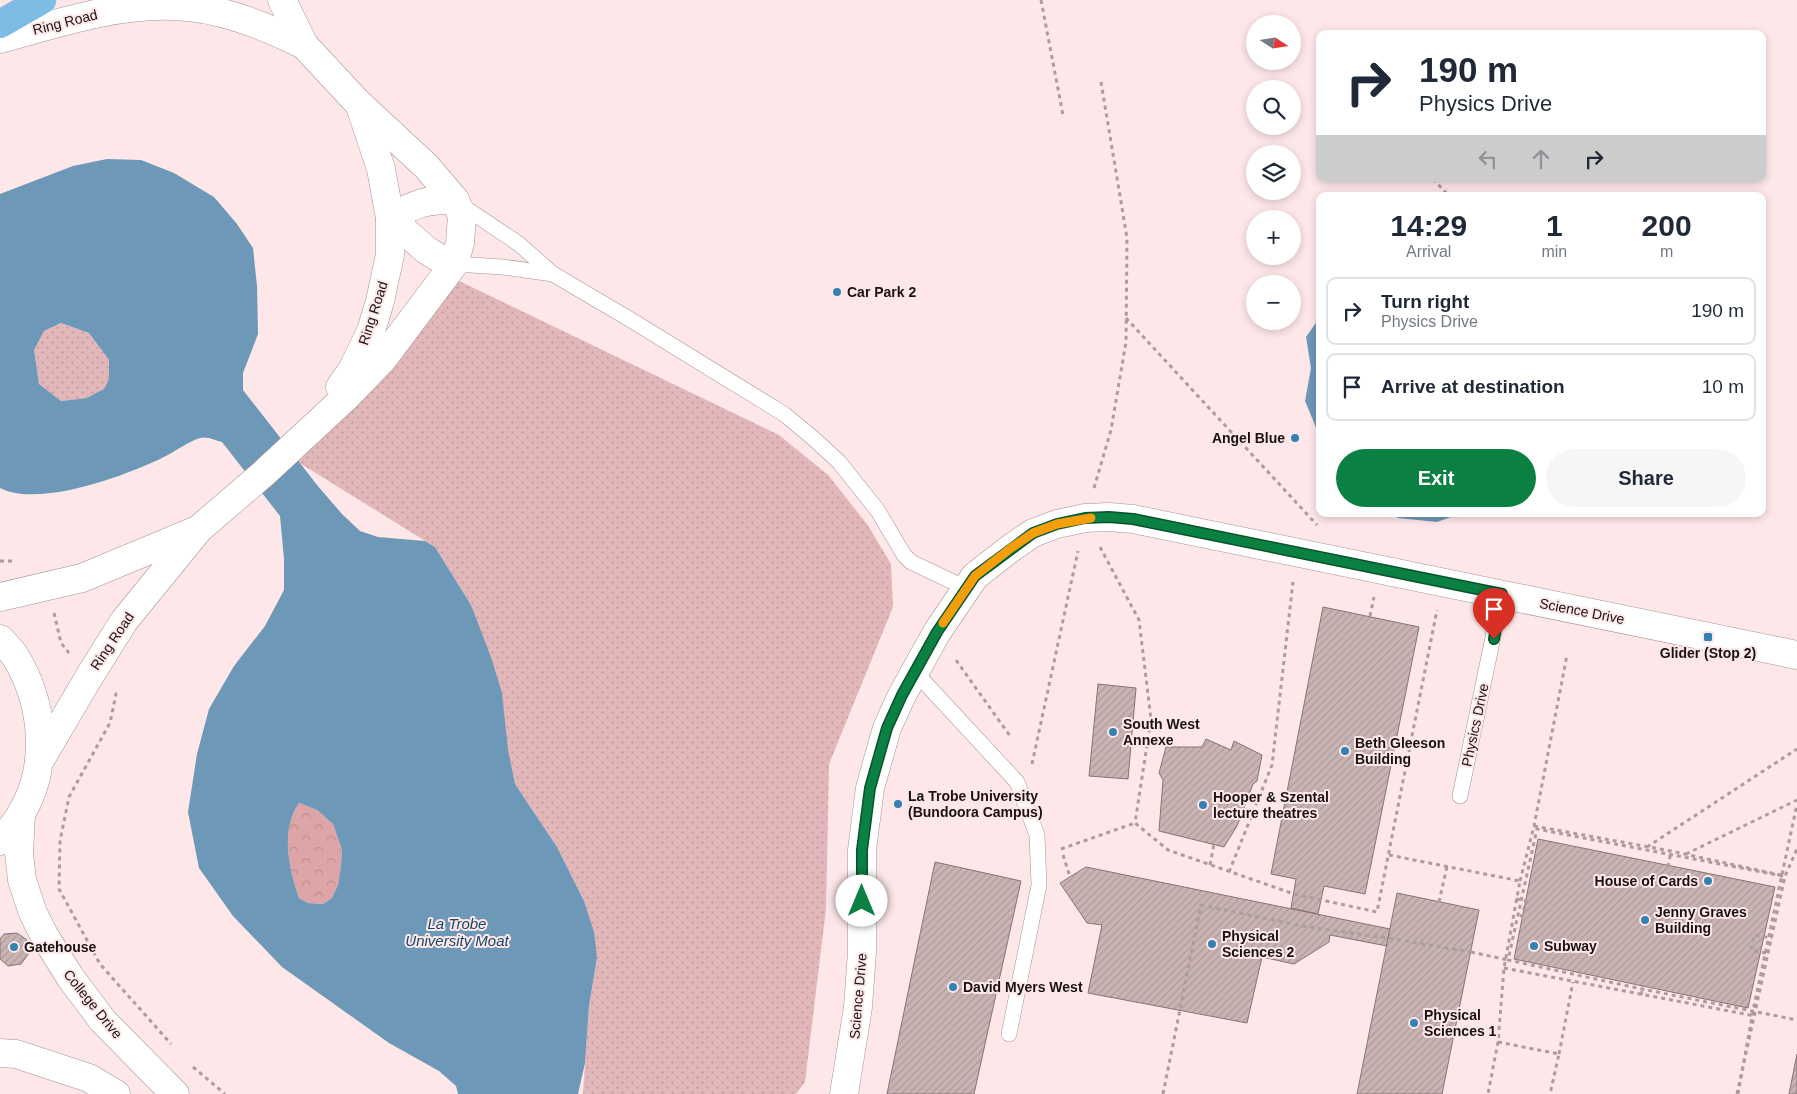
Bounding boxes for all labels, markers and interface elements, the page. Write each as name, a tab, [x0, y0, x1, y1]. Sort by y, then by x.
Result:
street label: Ring Road	[31, 6, 99, 38]
north arrow	[1246, 15, 1301, 70]
map controls	[1246, 15, 1301, 330]
icon: right	[1336, 50, 1401, 115]
text: 190 m	[1419, 50, 1518, 89]
button: search	[1246, 80, 1301, 135]
text: Physics Drive	[1419, 91, 1552, 116]
button: layers	[1246, 145, 1301, 200]
icon: left	[1474, 145, 1502, 173]
icon: ahead	[1527, 145, 1555, 173]
icon: right	[1580, 145, 1608, 173]
text: 14:29	[1390, 209, 1467, 242]
text: 1	[1546, 209, 1563, 242]
text: 200	[1642, 209, 1692, 242]
button: +	[1246, 210, 1301, 265]
text: Arrival	[1406, 243, 1451, 260]
text: min	[1541, 243, 1567, 260]
text: m	[1660, 243, 1673, 260]
button: −	[1246, 275, 1301, 330]
street label: Ring Road	[355, 279, 391, 347]
place label: Car Park 2	[847, 284, 916, 300]
marker: Car Park 2	[831, 286, 843, 298]
text: Turn right	[1381, 291, 1469, 312]
icon: right	[1338, 297, 1366, 325]
text: 190 m	[1691, 300, 1744, 321]
text: Physics Drive	[1381, 313, 1478, 330]
icon: arrive	[1338, 373, 1366, 401]
text: Arrive at destination	[1381, 376, 1565, 397]
text: 10 m	[1702, 376, 1744, 397]
place label: Angel Blue	[1212, 430, 1285, 446]
marker: Angel Blue	[1289, 432, 1301, 444]
button: Exit	[1336, 449, 1536, 507]
button: Share	[1546, 449, 1746, 507]
pin	[1473, 588, 1515, 639]
icon: arrive	[1480, 595, 1508, 623]
street label: Science Drive	[1538, 595, 1626, 627]
street label: Ring Road	[87, 609, 137, 673]
marker: Glider (Stop 2)	[1702, 631, 1714, 643]
place label: Glider (Stop 2)	[1660, 645, 1756, 661]
street label: Physics Drive	[1458, 682, 1492, 768]
place label: South West Annexe	[1123, 716, 1200, 748]
marker: South West Annexe	[1107, 726, 1119, 738]
place label: Beth Gleeson Building	[1355, 735, 1445, 767]
marker: Beth Gleeson Building	[1339, 745, 1351, 757]
place label: La Trobe University (Bundoora Campus)	[908, 788, 1043, 820]
place label: Hooper & Szental lecture theatres	[1213, 789, 1329, 821]
marker: La Trobe University (Bundoora Campus)	[892, 798, 904, 810]
marker: Hooper & Szental lecture theatres	[1197, 799, 1209, 811]
place label: House of Cards	[1595, 873, 1698, 889]
position arrow	[835, 874, 887, 926]
marker: House of Cards	[1702, 875, 1714, 887]
place label: Jenny Graves Building	[1655, 904, 1747, 936]
marker: Jenny Graves Building	[1639, 914, 1651, 926]
water label: La Trobe University Moat	[405, 915, 510, 949]
place label: Physical Sciences 2	[1222, 928, 1295, 960]
marker: Physical Sciences 2	[1206, 938, 1218, 950]
place label: Subway	[1544, 938, 1597, 954]
place label: Gatehouse	[24, 939, 97, 955]
marker: Subway	[1528, 940, 1540, 952]
marker: Gatehouse	[8, 941, 20, 953]
street label: Science Drive	[846, 952, 870, 1040]
street label: College Drive	[60, 966, 126, 1042]
place label: David Myers West	[963, 979, 1083, 995]
marker: David Myers West	[947, 981, 959, 993]
place label: Physical Sciences 1	[1424, 1007, 1497, 1039]
marker: Physical Sciences 1	[1408, 1017, 1420, 1029]

